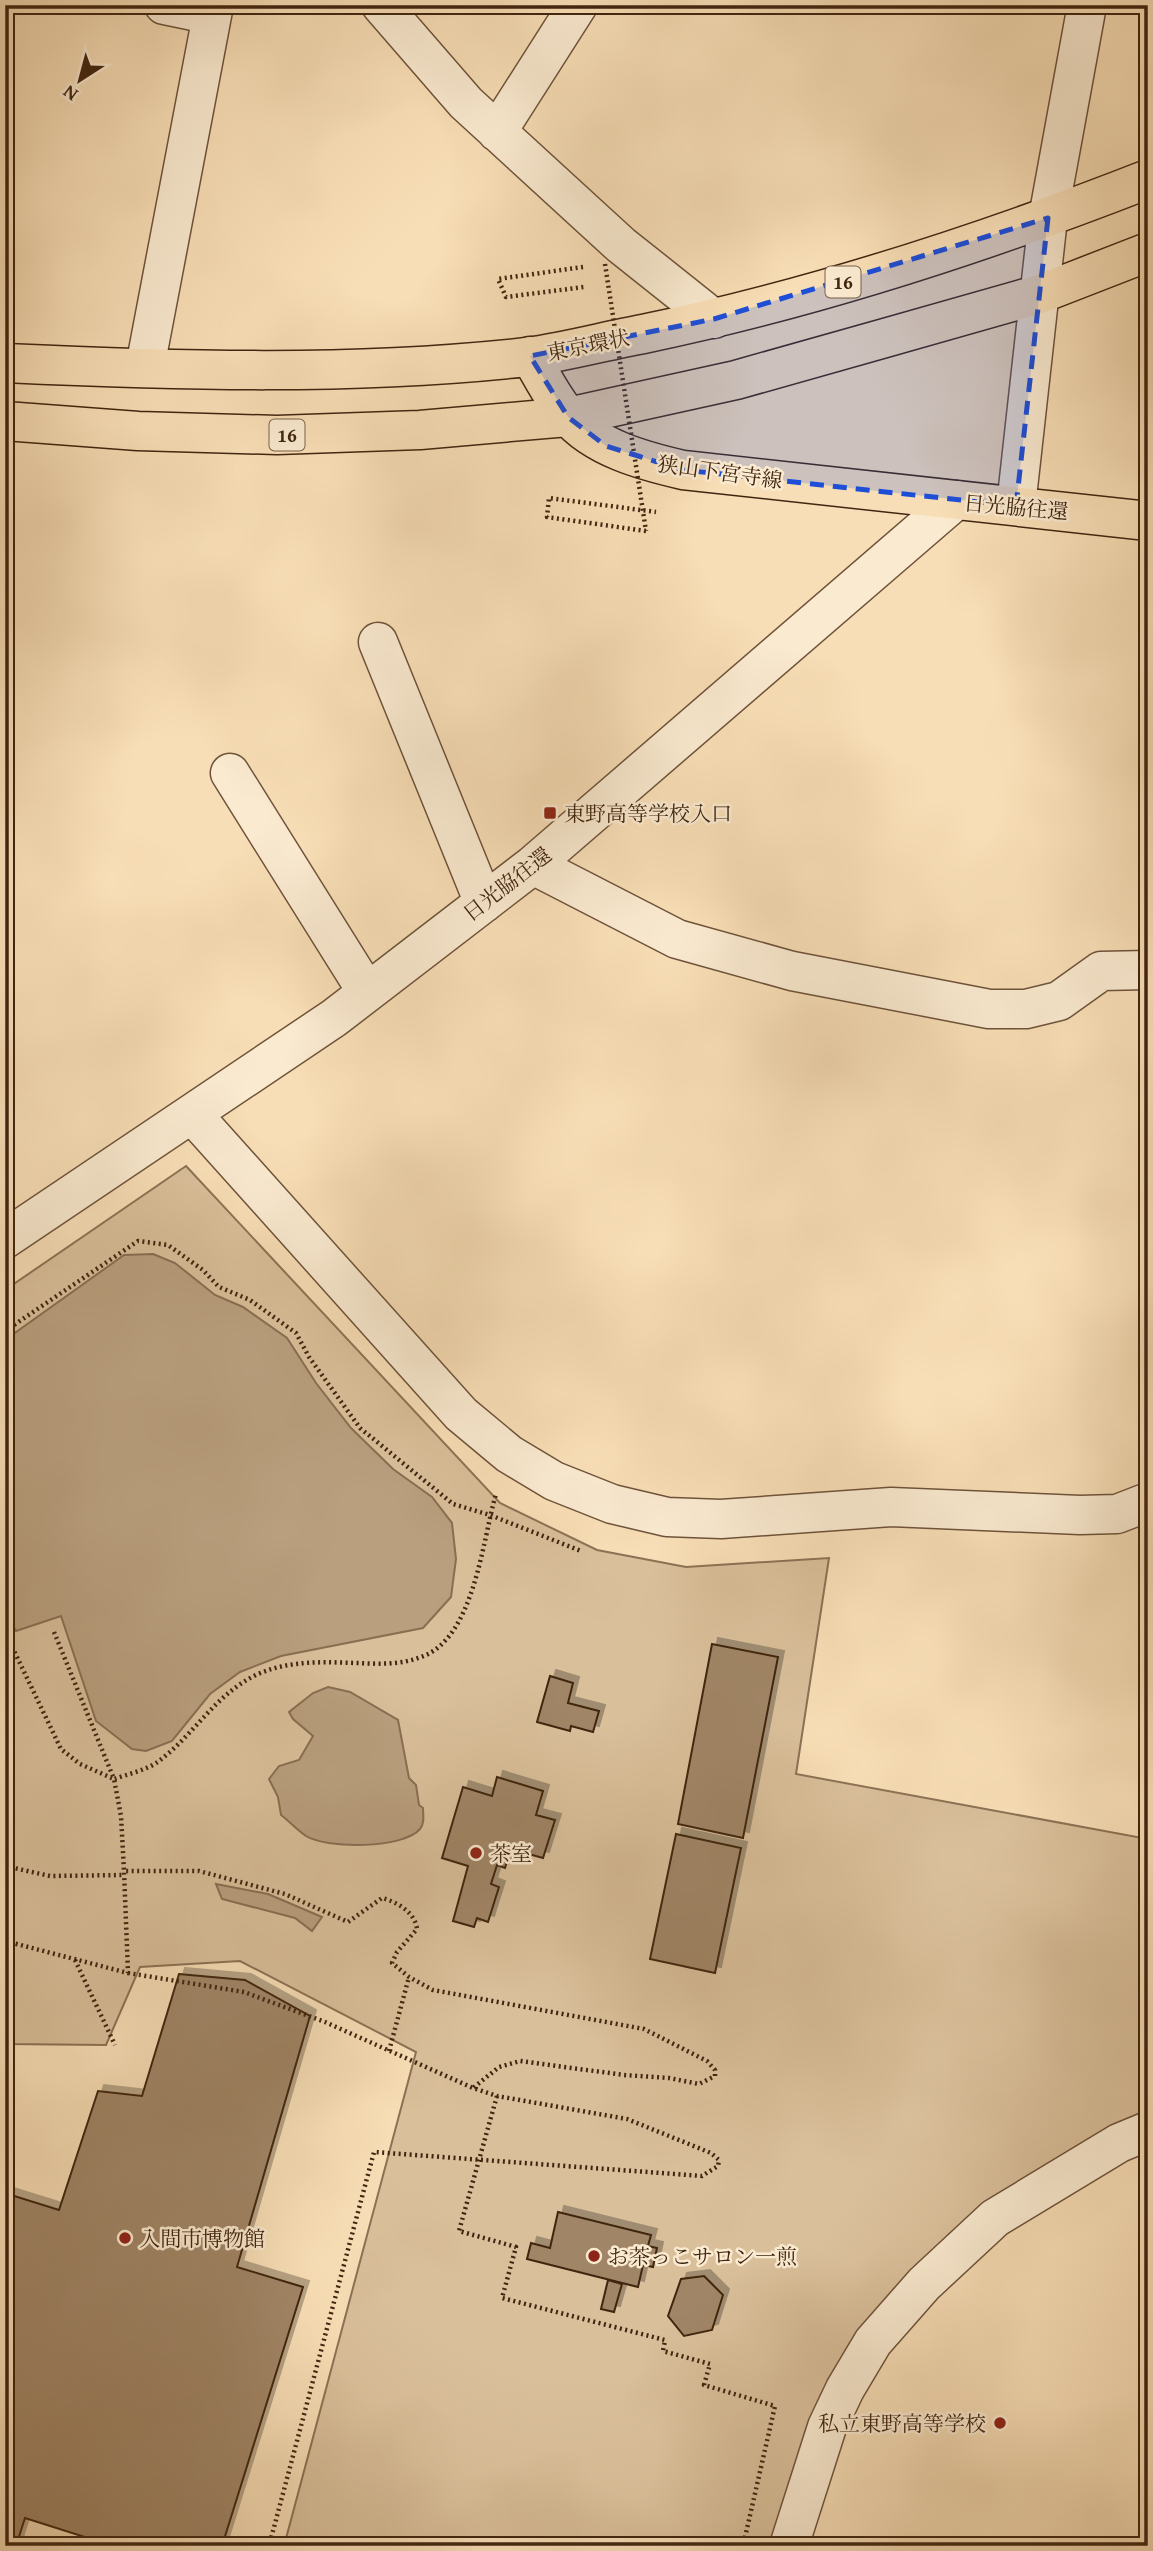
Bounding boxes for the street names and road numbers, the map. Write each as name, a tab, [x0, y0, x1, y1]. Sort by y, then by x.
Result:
road number: 16	[826, 266, 860, 298]
street label: 東京環状	[544, 322, 632, 368]
road number: 16	[270, 420, 304, 450]
street label: 狭山下宮寺線	[655, 448, 785, 496]
street label: 日光脇往還	[962, 487, 1070, 527]
street label: 日光脇往還	[456, 839, 558, 929]

